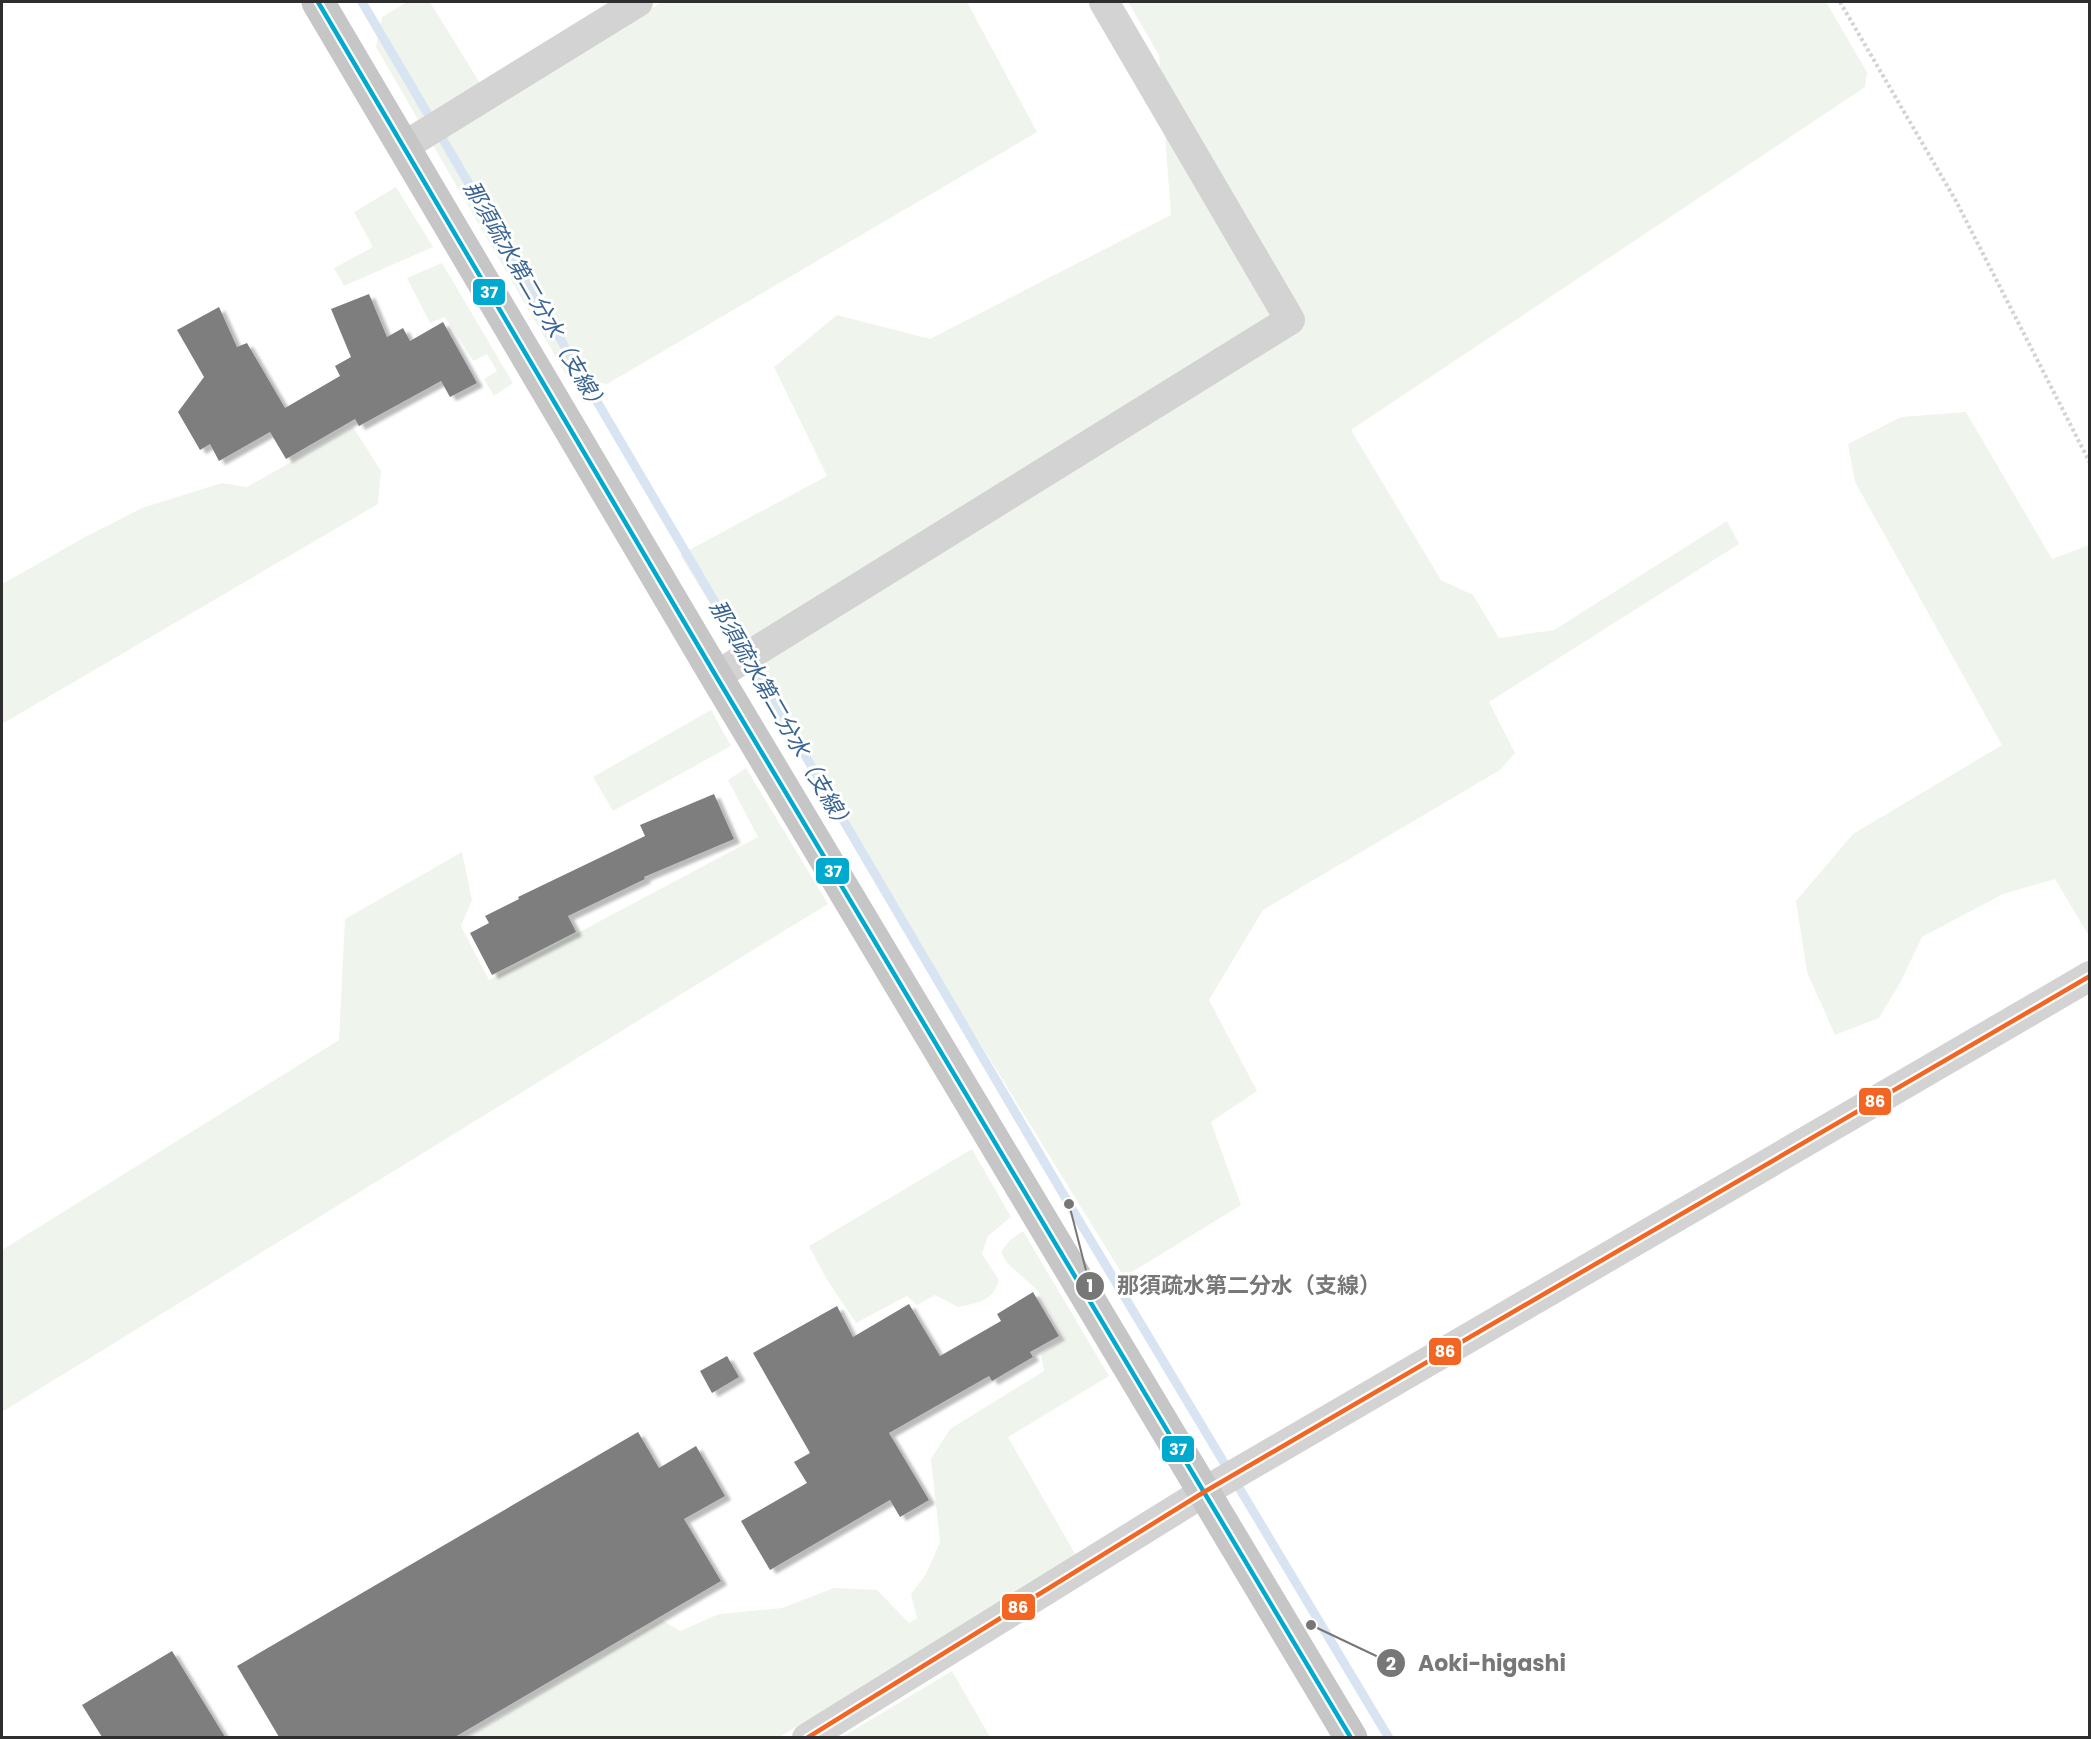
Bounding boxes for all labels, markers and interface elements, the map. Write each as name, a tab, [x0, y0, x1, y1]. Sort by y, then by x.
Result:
water label: 那須疏水第二分水（支線）	[456, 175, 615, 419]
line badge: 37	[472, 278, 506, 306]
text: 37	[480, 281, 499, 304]
water label: 那須疏水第二分水（支線）	[702, 594, 861, 838]
line badge: 37	[815, 857, 850, 885]
text: 37	[824, 860, 843, 883]
line badge: 86	[1858, 1087, 1892, 1116]
text: 86	[1865, 1090, 1885, 1113]
callout: 那須疏水第二分水（支線）	[1075, 1266, 1393, 1306]
text: 那須疏水第二分水（支線）	[1117, 1270, 1381, 1301]
text: 1	[1087, 1273, 1093, 1298]
line badge: 86	[1428, 1337, 1462, 1366]
text: 86	[1435, 1340, 1455, 1363]
line badge: 37	[1161, 1435, 1195, 1463]
text: 37	[1169, 1438, 1188, 1461]
line badge: 86	[1001, 1593, 1036, 1621]
text: 86	[1008, 1596, 1028, 1619]
callout: Aoki-higashi	[1376, 1643, 1578, 1683]
text: Aoki-higashi	[1418, 1648, 1566, 1679]
text: 2	[1386, 1651, 1396, 1676]

